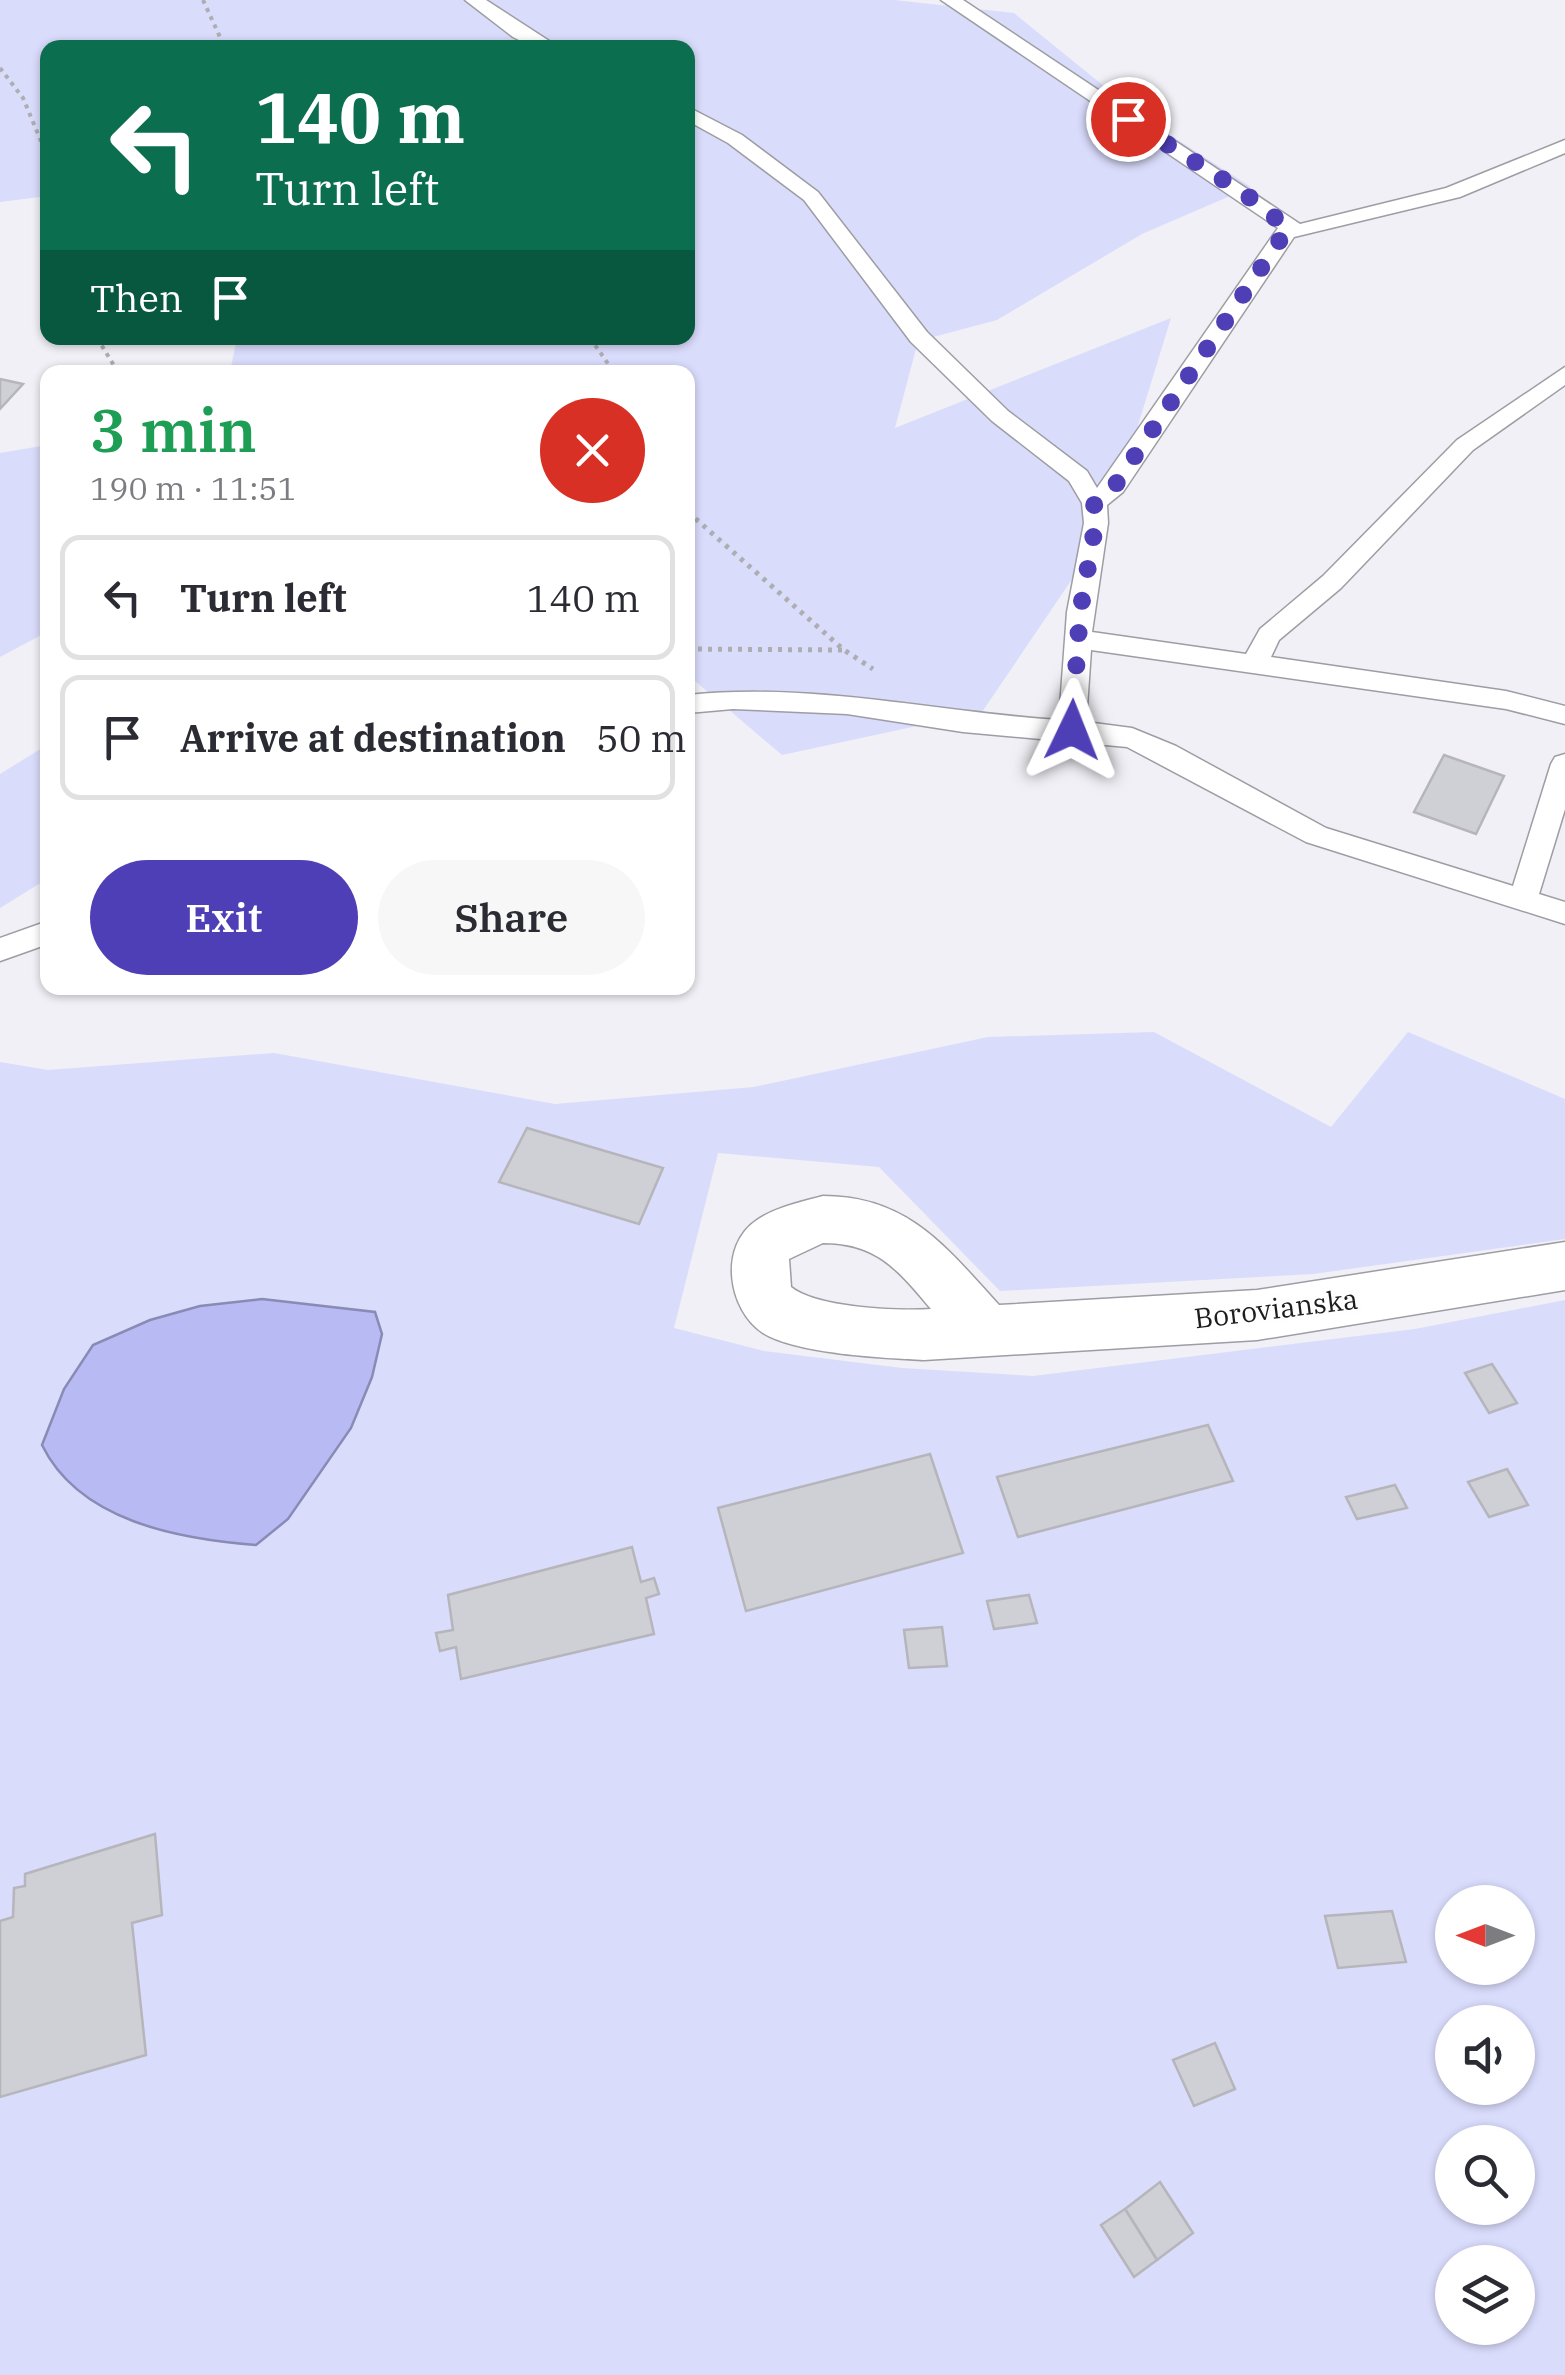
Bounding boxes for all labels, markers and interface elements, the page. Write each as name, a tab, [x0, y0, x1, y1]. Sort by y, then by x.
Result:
text: 140 m	[255, 71, 465, 162]
pin	[1086, 77, 1171, 162]
icon: left	[90, 80, 220, 210]
icon: arrive	[1101, 92, 1156, 147]
text: Turn left	[255, 159, 439, 217]
icon: arrive	[203, 270, 258, 325]
text: Then	[90, 273, 183, 322]
text: 3 min	[90, 390, 257, 469]
button: close	[540, 398, 645, 503]
text: 190 m · 11:51	[90, 467, 297, 509]
icon: left	[95, 570, 150, 625]
text: Turn left	[180, 573, 347, 622]
text: 140 m	[527, 573, 640, 622]
position arrow	[1020, 678, 1124, 782]
icon: arrive	[95, 710, 150, 765]
text: Arrive at destination	[180, 713, 566, 762]
text: 50 m	[596, 713, 687, 762]
button: Exit	[90, 860, 358, 975]
button: Share	[378, 860, 645, 975]
street label: Borovianska	[1192, 1280, 1360, 1336]
north arrow	[1435, 1885, 1535, 1985]
map controls	[1435, 1885, 1535, 2345]
button: sound	[1435, 2005, 1535, 2105]
button: search	[1435, 2125, 1535, 2225]
button: layers	[1435, 2245, 1535, 2345]

